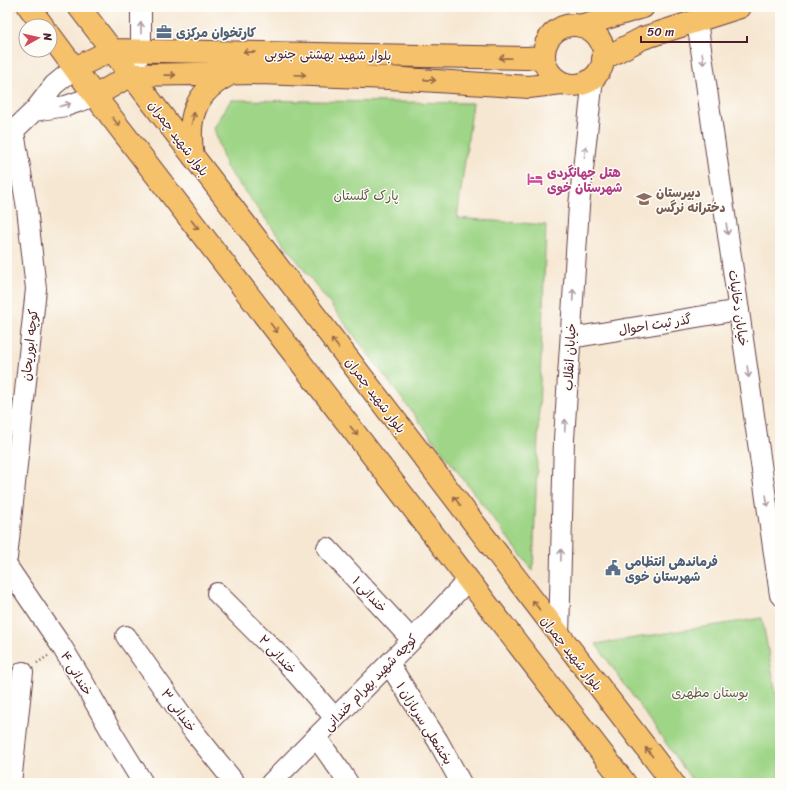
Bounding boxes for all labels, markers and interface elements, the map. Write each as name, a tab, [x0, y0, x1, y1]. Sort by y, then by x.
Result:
north arrow	[18, 18, 58, 58]
scale bar	[641, 18, 747, 44]
place label: کارتخوان مرکزی	[176, 21, 257, 44]
text: 50 m	[647, 21, 674, 43]
one-way arrow	[137, 22, 145, 35]
office icon: کارتخوان مرکزی	[155, 23, 173, 41]
text: N	[37, 31, 57, 42]
street label: بلوار شهید بهشتی جنوبی	[264, 42, 392, 67]
one-way arrow	[243, 48, 256, 56]
one-way arrow	[699, 52, 707, 65]
one-way arrow	[499, 54, 512, 62]
one-way arrow	[163, 71, 176, 79]
one-way arrow	[293, 71, 306, 78]
one-way arrow	[423, 77, 436, 84]
street label: بلوار شهید چمران	[142, 95, 215, 181]
one-way arrow	[58, 101, 71, 108]
one-way arrow	[189, 112, 197, 125]
one-way arrow	[111, 117, 120, 128]
one-way arrow	[581, 146, 588, 159]
place label: هتل جهانگردی شهرستان خوی	[547, 161, 623, 199]
hotel icon: هتل جهانگردی شهرستان خوی	[526, 170, 544, 188]
place label: دبیرستان دخترانه نرگس	[656, 181, 725, 219]
park label: پارک گلستان	[334, 184, 399, 207]
school or university icon: دبیرستان دخترانه نرگس	[635, 190, 653, 208]
one-way arrow	[191, 220, 199, 231]
one-way arrow	[723, 222, 731, 235]
street label: خیابان دخانیات	[722, 268, 755, 348]
one-way arrow	[570, 289, 577, 302]
street label: کوچه ابوریحان	[14, 307, 45, 382]
street label: گذر ثبت احوال	[617, 307, 694, 342]
one-way arrow	[270, 322, 279, 333]
street label: خیابان انقلاب	[556, 323, 583, 391]
one-way arrow	[331, 337, 340, 348]
street label: بلوار شهید چمران	[339, 352, 412, 438]
one-way arrow	[744, 365, 752, 378]
one-way arrow	[562, 419, 569, 432]
one-way arrow	[350, 425, 358, 436]
one-way arrow	[763, 494, 771, 507]
one-way arrow	[453, 496, 461, 507]
one-way arrow	[558, 549, 565, 562]
place label: فرماندهی انتظامی شهرستان خوی	[625, 550, 718, 588]
public building icon: فرماندهی انتظامی شهرستان خوی	[604, 559, 622, 577]
street label: خندانی ۱	[346, 571, 393, 618]
one-way arrow	[531, 599, 540, 610]
street label: بلوار شهید چمران	[535, 611, 609, 696]
street label: کوچه شهید بهرام خندانی	[317, 628, 424, 737]
street label: خندانی ۲	[253, 629, 302, 680]
street label: خندانی ۴	[54, 647, 99, 700]
street label: بخشعلی سربازان ۱	[390, 677, 459, 769]
park label: بوستان مطهری	[671, 681, 749, 704]
street label: خندانی ۳	[155, 684, 202, 737]
one-way arrow	[645, 747, 653, 758]

